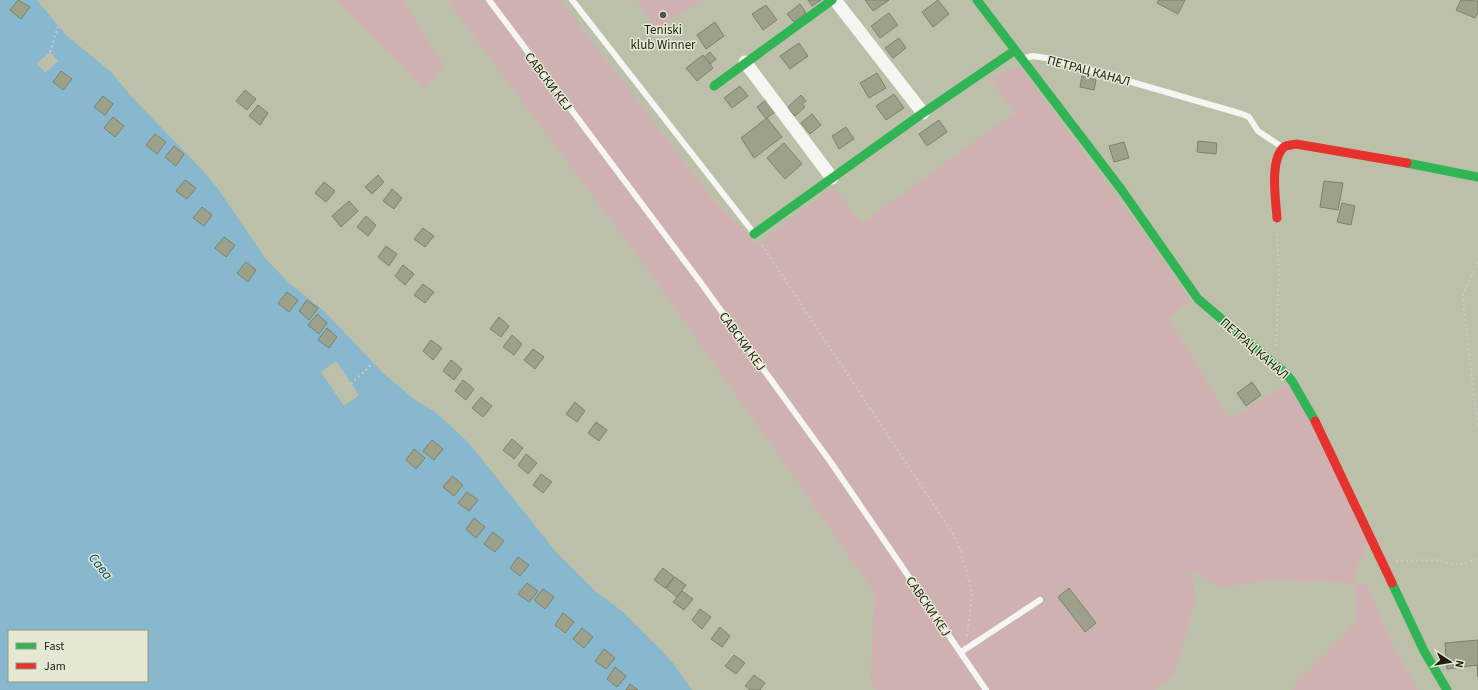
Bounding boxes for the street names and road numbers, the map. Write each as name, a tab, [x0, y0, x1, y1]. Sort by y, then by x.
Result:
street label: САВСКИ КЕЈ	[520, 49, 576, 115]
street label: ПЕТРАЦ КАНАЛ	[1045, 51, 1132, 91]
street label: САВСКИ КЕЈ	[715, 308, 770, 375]
street label: ПЕТРАЦ КАНАЛ	[1216, 314, 1292, 384]
street label: САВСКИ КЕЈ	[901, 573, 955, 640]

